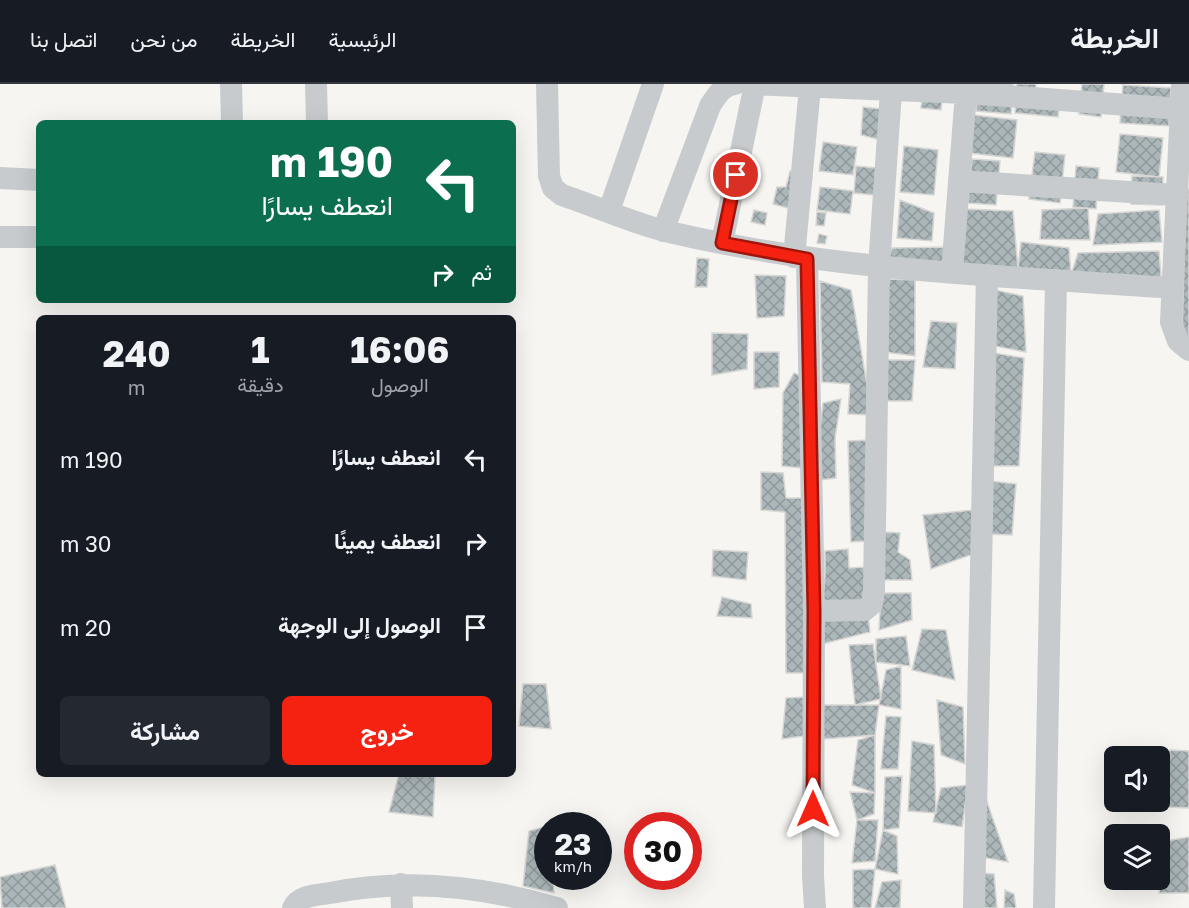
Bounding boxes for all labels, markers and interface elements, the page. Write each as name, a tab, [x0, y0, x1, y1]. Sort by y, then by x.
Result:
text: الخريطة	[1070, 21, 1159, 54]
text: اتصل بنا	[30, 26, 97, 52]
text: من نحن	[130, 26, 198, 52]
text: الخريطة	[231, 26, 295, 52]
text: الرئيسية	[328, 26, 396, 52]
text: 190 m	[270, 136, 393, 186]
icon: left	[414, 144, 492, 222]
pin	[710, 149, 761, 200]
icon: arrive	[719, 158, 752, 191]
text: انعطف يسارًا	[262, 189, 393, 221]
icon: right	[426, 258, 459, 291]
text: ثم	[471, 258, 492, 285]
text: 1	[251, 328, 270, 371]
text: 16:06	[350, 328, 449, 371]
text: 240	[103, 332, 171, 375]
text: دقيقة	[237, 372, 284, 396]
text: الوصول	[371, 372, 429, 396]
text: m	[128, 375, 145, 399]
text: انعطف يسارًا	[331, 443, 441, 470]
icon: left	[459, 443, 492, 476]
text: 190 m	[60, 446, 123, 473]
text: انعطف يمينًا	[334, 527, 441, 554]
icon: right	[459, 527, 492, 560]
text: 30 m	[60, 530, 112, 557]
text: الوصول إلى الوجهة	[278, 611, 441, 638]
icon: arrive	[459, 611, 492, 644]
text: 20 m	[60, 614, 111, 641]
button: مشاركة	[60, 696, 270, 765]
button: خروج	[282, 696, 492, 765]
map controls	[1104, 746, 1170, 890]
button: sound	[1104, 746, 1170, 812]
position arrow	[781, 777, 845, 841]
speed limit sign: 30	[624, 812, 702, 890]
button: layers	[1104, 824, 1170, 890]
text: 23	[555, 826, 591, 862]
text: km/h	[554, 857, 592, 875]

